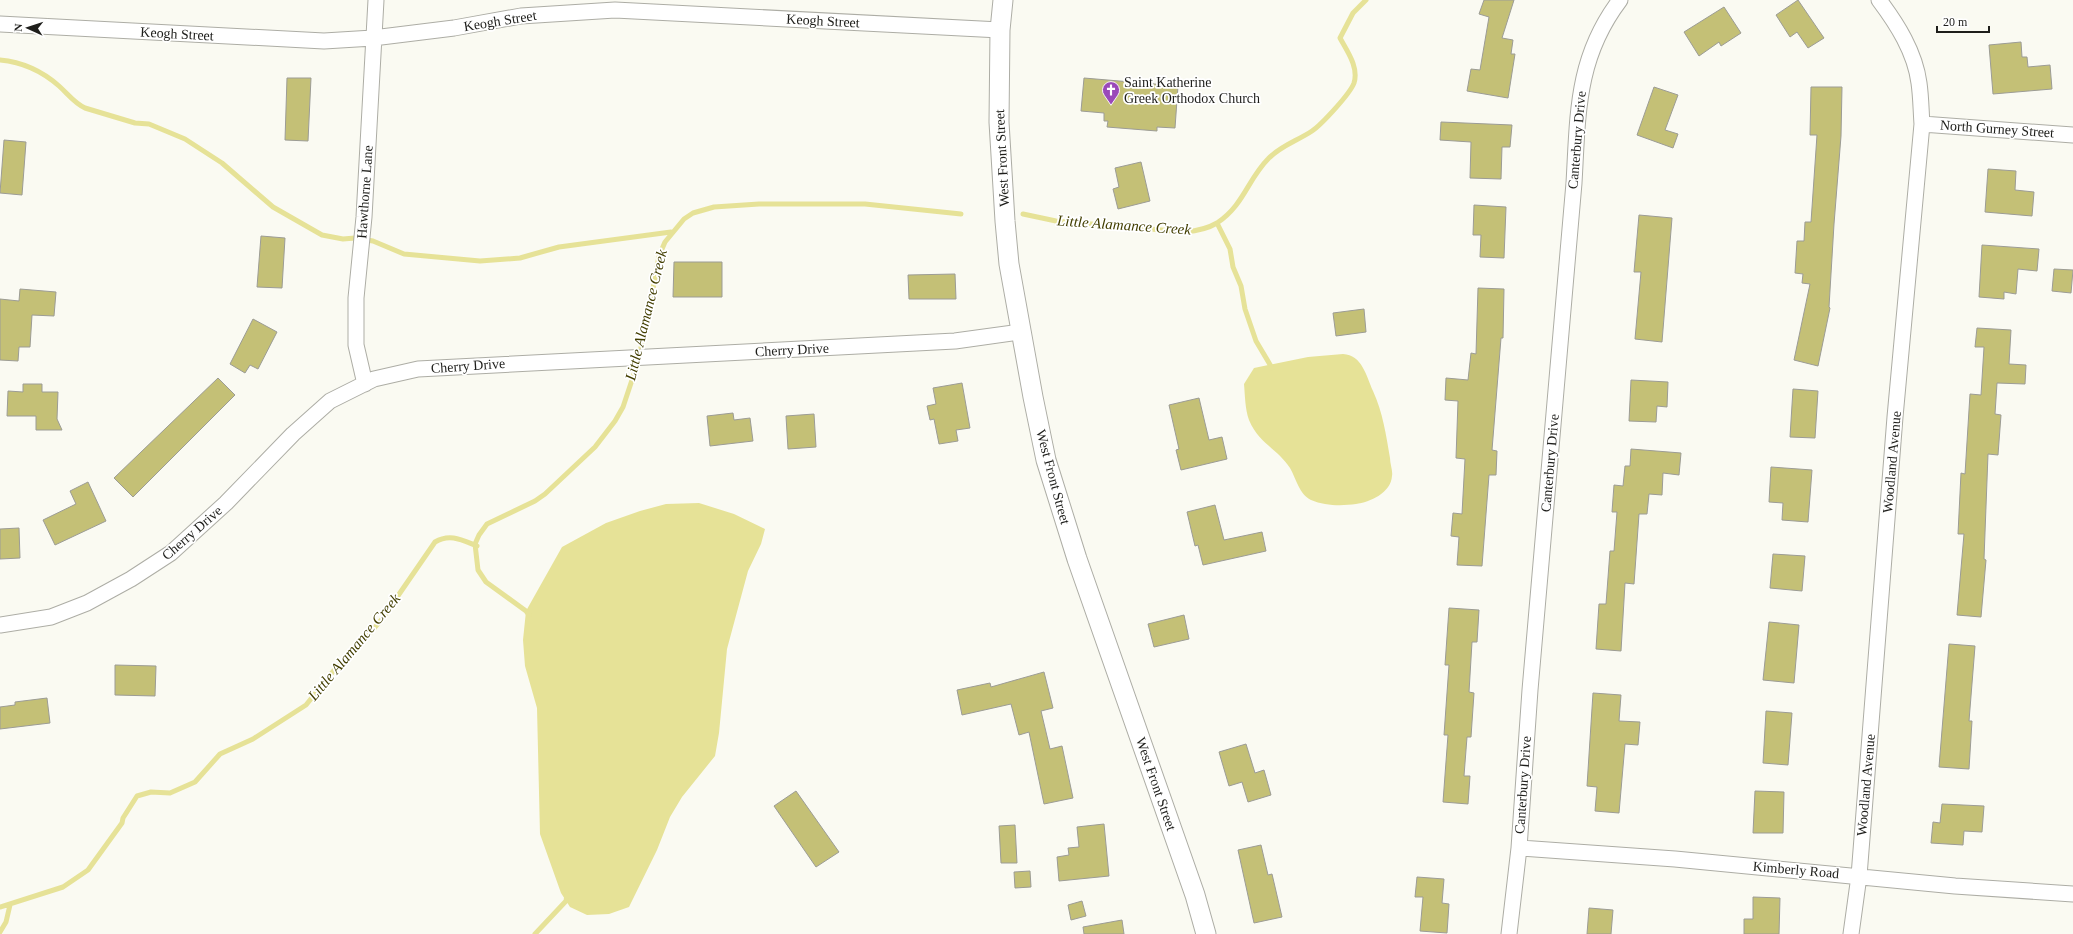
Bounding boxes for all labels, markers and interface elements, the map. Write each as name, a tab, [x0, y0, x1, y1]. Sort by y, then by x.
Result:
north arrow	[8, 8, 48, 48]
street label: Keogh Street	[463, 8, 538, 34]
scale bar	[1937, 8, 1989, 34]
street label: Keogh Street	[786, 12, 860, 30]
text: 20 m	[1943, 15, 1968, 29]
text: N	[12, 23, 24, 32]
street label: Keogh Street	[140, 25, 214, 43]
place label: Saint Katherine Greek Orthodox Church	[1124, 75, 1260, 106]
church icon: Saint Katherine Greek Orthodox Church	[1101, 80, 1121, 105]
street label: Canterbury Drive	[1565, 90, 1589, 190]
street label: West Front Street	[992, 109, 1012, 207]
street label: North Gurney Street	[1939, 118, 2055, 140]
street label: Hawthorne Lane	[354, 145, 376, 239]
water label: Little Alamance Creek	[1056, 212, 1192, 238]
water label: Little Alamance Creek	[622, 248, 670, 383]
street label: Cherry Drive	[755, 341, 829, 359]
street label: Cherry Drive	[430, 356, 506, 376]
street label: Woodland Avenue	[1880, 410, 1904, 514]
street label: Canterbury Drive	[1538, 413, 1562, 513]
street label: West Front Street	[1033, 428, 1073, 526]
street label: Cherry Drive	[159, 503, 225, 563]
water label: Little Alamance Creek	[304, 590, 403, 704]
street label: Woodland Avenue	[1854, 733, 1878, 837]
street label: West Front Street	[1133, 735, 1179, 833]
street label: Canterbury Drive	[1512, 735, 1534, 835]
street label: Kimberly Road	[1752, 859, 1840, 881]

